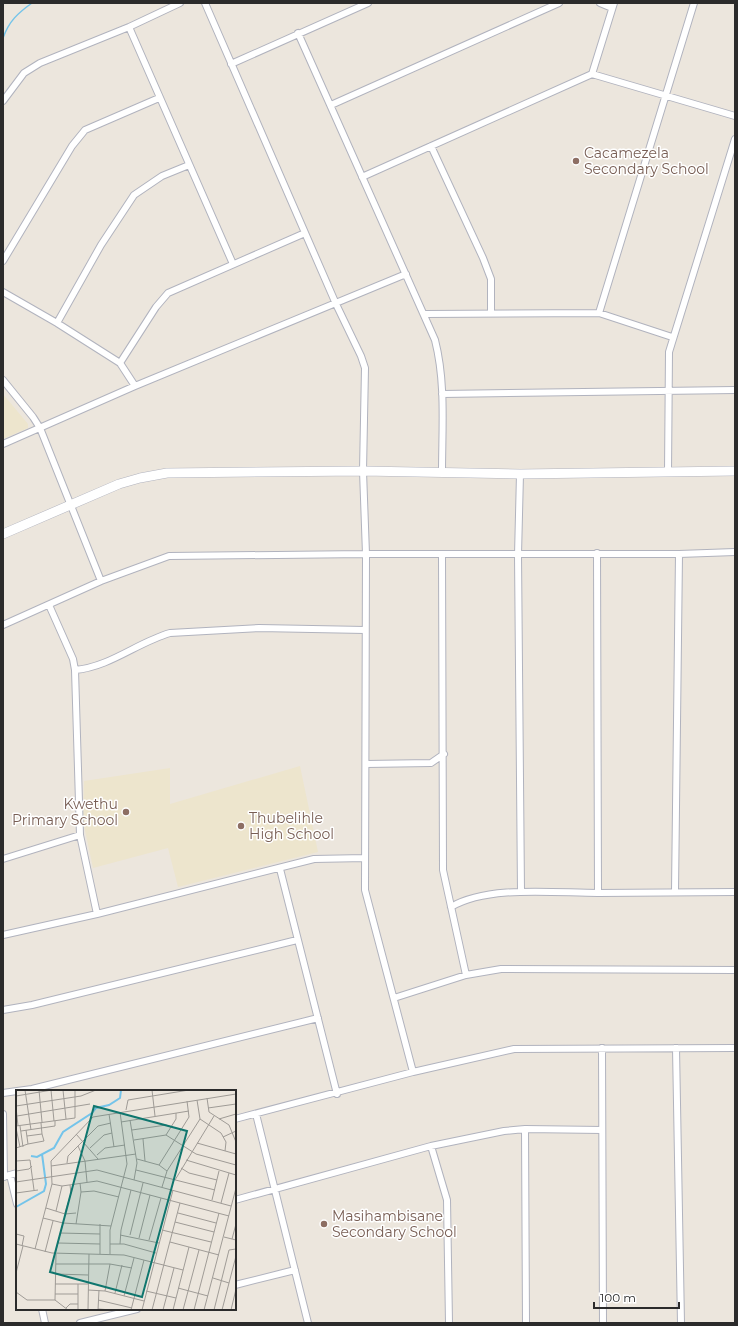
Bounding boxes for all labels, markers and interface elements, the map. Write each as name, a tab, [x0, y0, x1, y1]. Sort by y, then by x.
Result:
place label: Cacamezela Secondary School	[584, 144, 709, 178]
marker: Cacamezela Secondary School	[571, 156, 581, 166]
place label: Kwethu Primary School	[12, 795, 118, 829]
marker: Kwethu Primary School	[121, 807, 131, 817]
place label: Thubelihle High School	[249, 809, 334, 843]
marker: Thubelihle High School	[236, 821, 246, 831]
inset map	[16, 1090, 236, 1310]
place label: Masihambisane Secondary School	[332, 1207, 457, 1241]
marker: Masihambisane Secondary School	[319, 1219, 329, 1229]
scale bar	[594, 1284, 679, 1310]
text: 100 m	[600, 1290, 636, 1305]

